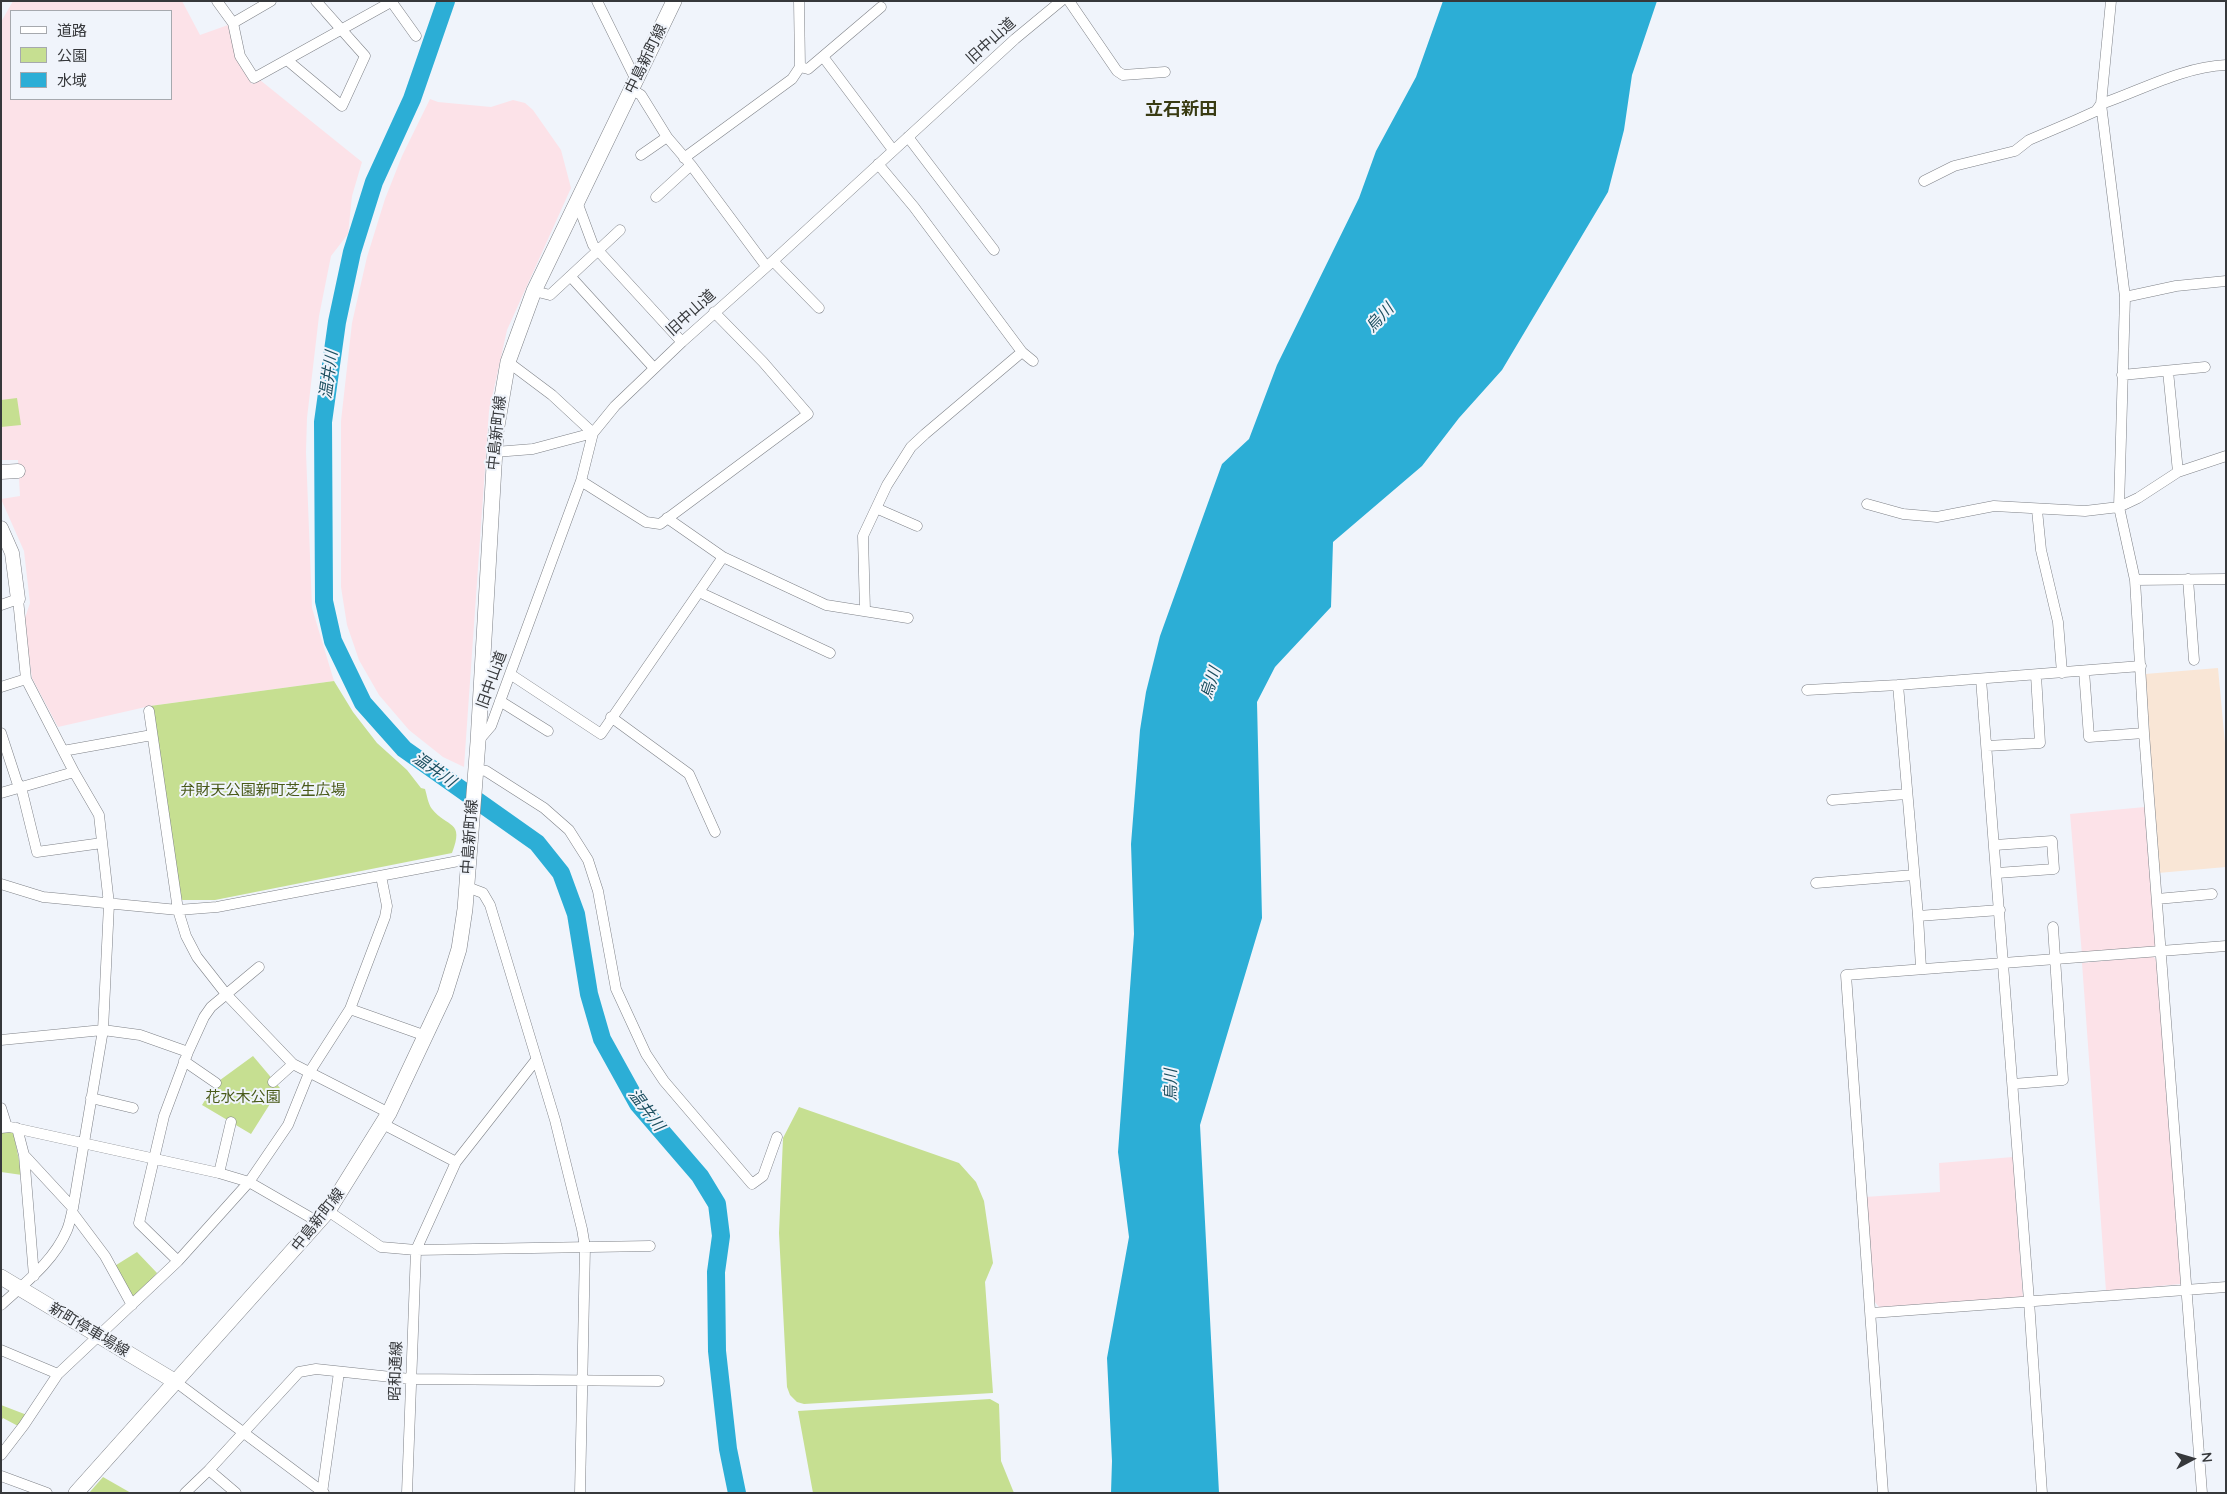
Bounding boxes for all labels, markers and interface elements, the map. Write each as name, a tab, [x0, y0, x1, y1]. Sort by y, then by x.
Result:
legend	[10, 10, 172, 100]
street label: 旧中山道	[963, 14, 1019, 68]
text: 道路	[57, 21, 87, 40]
street label: 中島新町線	[621, 21, 671, 97]
text: 公園	[57, 46, 87, 65]
text: 水域	[57, 71, 87, 90]
district label: 立石新田	[1145, 99, 1217, 121]
street label: 旧中山道	[663, 286, 719, 340]
water label: 烏川	[1362, 300, 1398, 336]
water label: 温井川	[316, 350, 342, 400]
street label: 中島新町線	[484, 395, 510, 471]
street label: 旧中山道	[473, 649, 511, 711]
water label: 烏川	[1197, 665, 1225, 701]
water label: 温井川	[409, 748, 459, 792]
park label: 弁財天公園新町芝生広場	[181, 781, 345, 799]
street label: 中島新町線	[458, 799, 482, 875]
water label: 烏川	[1161, 1069, 1181, 1101]
water label: 温井川	[624, 1085, 668, 1135]
park label: 花水木公園	[206, 1088, 280, 1106]
street label: 中島新町線	[288, 1185, 348, 1255]
street label: 新町停車場線	[46, 1299, 132, 1361]
street label: 昭和通線	[386, 1341, 406, 1401]
north arrow	[2167, 1434, 2217, 1484]
text: N	[2197, 1451, 2216, 1463]

